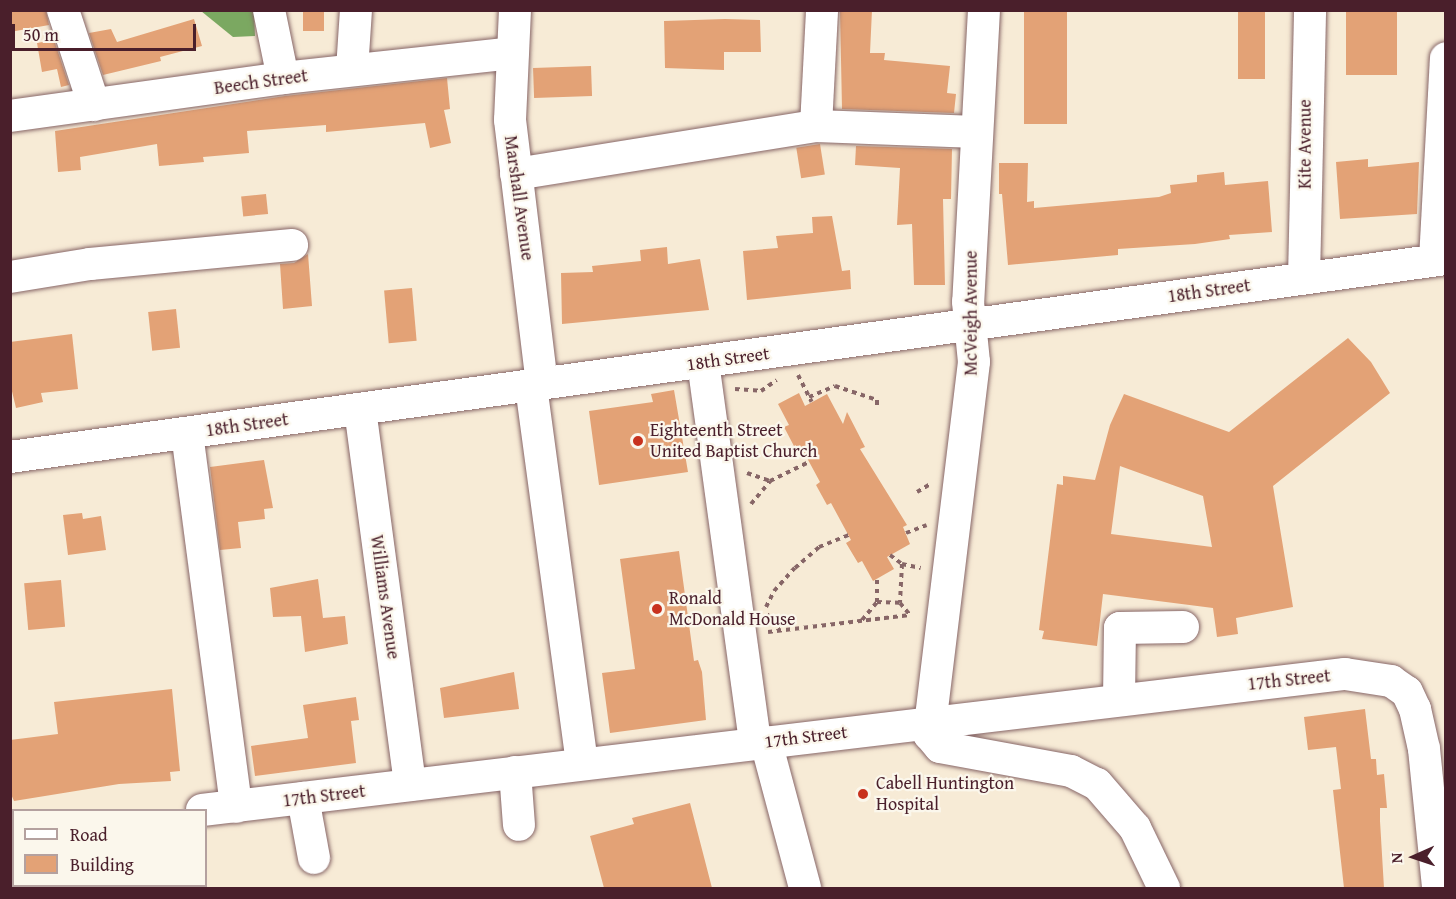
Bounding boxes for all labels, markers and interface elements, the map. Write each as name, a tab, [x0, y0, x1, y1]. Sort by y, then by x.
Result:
scale bar	[15, 12, 200, 50]
text: 50 m	[23, 21, 59, 48]
street label: Beech Street	[213, 65, 309, 99]
street label: Kite Avenue	[1294, 99, 1316, 189]
street label: Marshall Avenue	[500, 134, 538, 262]
street label: McVeigh Avenue	[960, 250, 982, 376]
street label: 18th Street	[1166, 275, 1252, 307]
street label: 18th Street	[685, 343, 771, 375]
street label: 18th Street	[204, 409, 290, 441]
place label: Eighteenth Street United Baptist Church	[650, 420, 817, 462]
marker: Eighteenth Street United Baptist Church	[631, 434, 645, 448]
street label: Williams Avenue	[366, 534, 404, 660]
place label: Ronald McDonald House	[669, 588, 796, 630]
marker: Ronald McDonald House	[650, 602, 664, 616]
street label: 17th Street	[1246, 665, 1332, 695]
street label: 17th Street	[763, 721, 849, 753]
place label: Cabell Huntington Hospital	[876, 773, 1014, 816]
street label: 17th Street	[281, 780, 367, 812]
marker: Cabell Huntington Hospital	[854, 785, 872, 803]
legend	[12, 809, 207, 887]
text: Road	[70, 821, 108, 848]
north arrow	[1384, 827, 1444, 887]
text: Building	[70, 851, 134, 878]
text: N	[1384, 852, 1408, 864]

